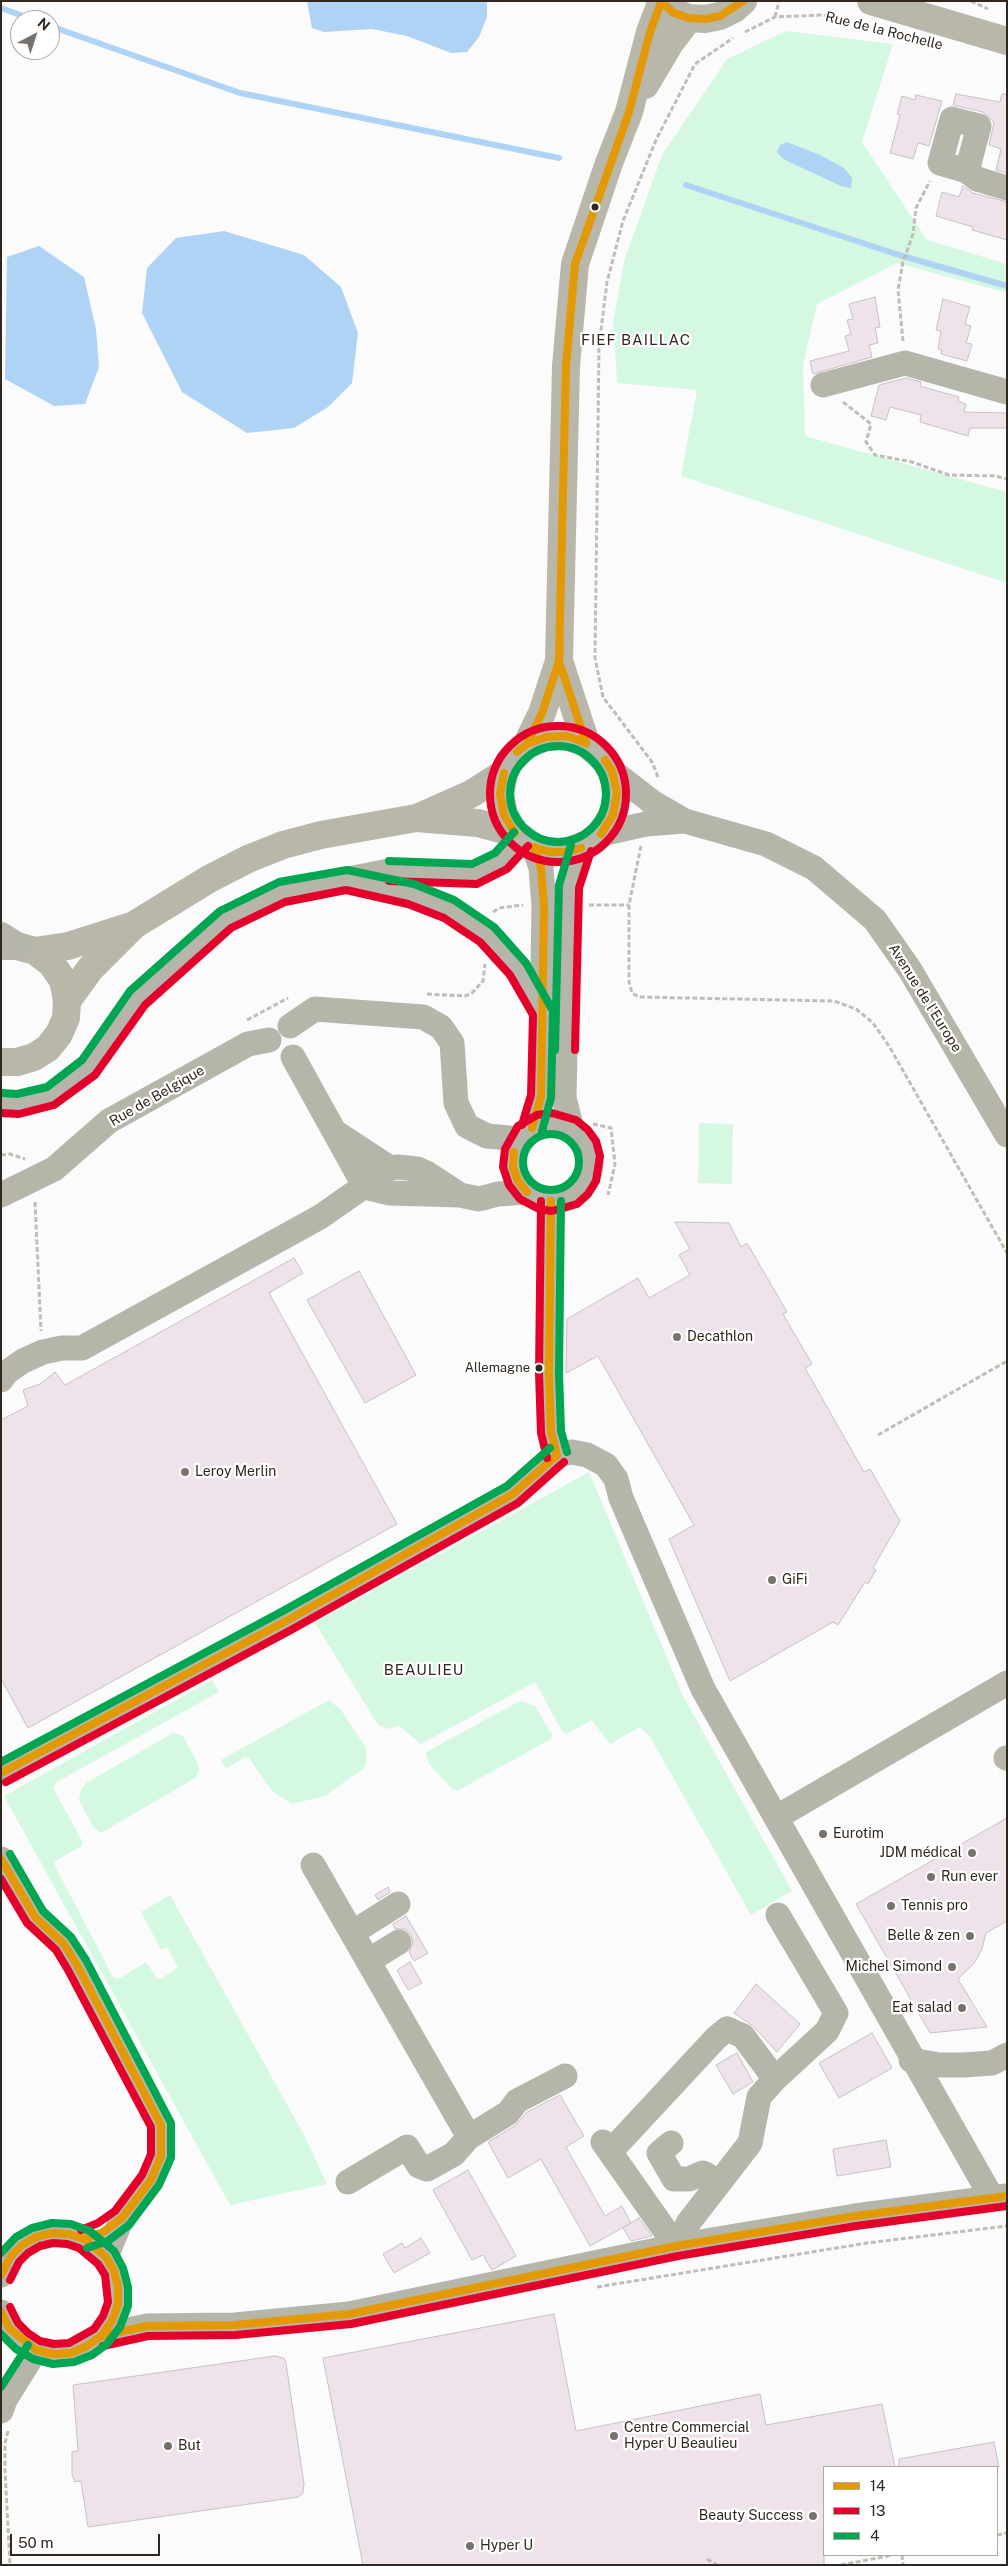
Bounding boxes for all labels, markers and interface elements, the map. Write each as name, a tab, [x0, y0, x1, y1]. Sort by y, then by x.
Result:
street label: Rue de la Rochelle	[824, 8, 944, 54]
north arrow	[10, 10, 60, 60]
text: N	[35, 15, 53, 34]
unlabelled marker	[590, 202, 600, 212]
district label: FIEF BAILLAC	[580, 331, 692, 349]
street label: Avenue de l'Europe	[885, 941, 965, 1055]
street label: Rue de Belgique	[107, 1062, 207, 1130]
place label: Decathlon	[687, 1329, 753, 1345]
marker: Decathlon	[671, 1331, 683, 1343]
place label: Allemagne	[465, 1360, 530, 1376]
marker: Allemagne	[534, 1363, 544, 1373]
place label: Leroy Merlin	[195, 1464, 276, 1480]
marker: Leroy Merlin	[179, 1466, 191, 1478]
place label: GiFi	[782, 1572, 808, 1588]
marker: GiFi	[766, 1574, 778, 1586]
district label: BEAULIEU	[383, 1661, 465, 1679]
place label: Eurotim	[833, 1826, 884, 1842]
marker: Eurotim	[817, 1828, 829, 1840]
place label: JDM médical	[880, 1845, 962, 1861]
marker: JDM médical	[966, 1847, 978, 1859]
place label: Run ever	[941, 1869, 998, 1885]
marker: Run ever	[925, 1871, 937, 1883]
place label: Tennis pro	[901, 1898, 968, 1914]
marker: Tennis pro	[885, 1900, 897, 1912]
place label: Belle & zen	[887, 1928, 960, 1944]
marker: Belle & zen	[964, 1930, 976, 1942]
place label: Michel Simond	[846, 1959, 942, 1975]
marker: Michel Simond	[946, 1961, 958, 1973]
place label: Eat salad	[892, 2000, 952, 2016]
marker: Eat salad	[956, 2002, 968, 2014]
place label: Centre Commercial Hyper U Beaulieu	[624, 2420, 749, 2452]
marker: Centre Commercial Hyper U Beaulieu	[608, 2430, 620, 2442]
place label: But	[178, 2438, 201, 2454]
marker: But	[162, 2440, 174, 2452]
legend	[823, 2466, 998, 2556]
text: 14	[870, 2477, 886, 2494]
text: 13	[870, 2502, 886, 2519]
place label: Beauty Success	[699, 2508, 803, 2524]
marker: Beauty Success	[807, 2510, 819, 2522]
scale bar	[12, 2524, 162, 2556]
text: 4	[870, 2527, 879, 2544]
text: 50 m	[18, 2534, 53, 2551]
place label: Hyper U	[480, 2538, 533, 2554]
marker: Hyper U	[464, 2540, 476, 2552]

